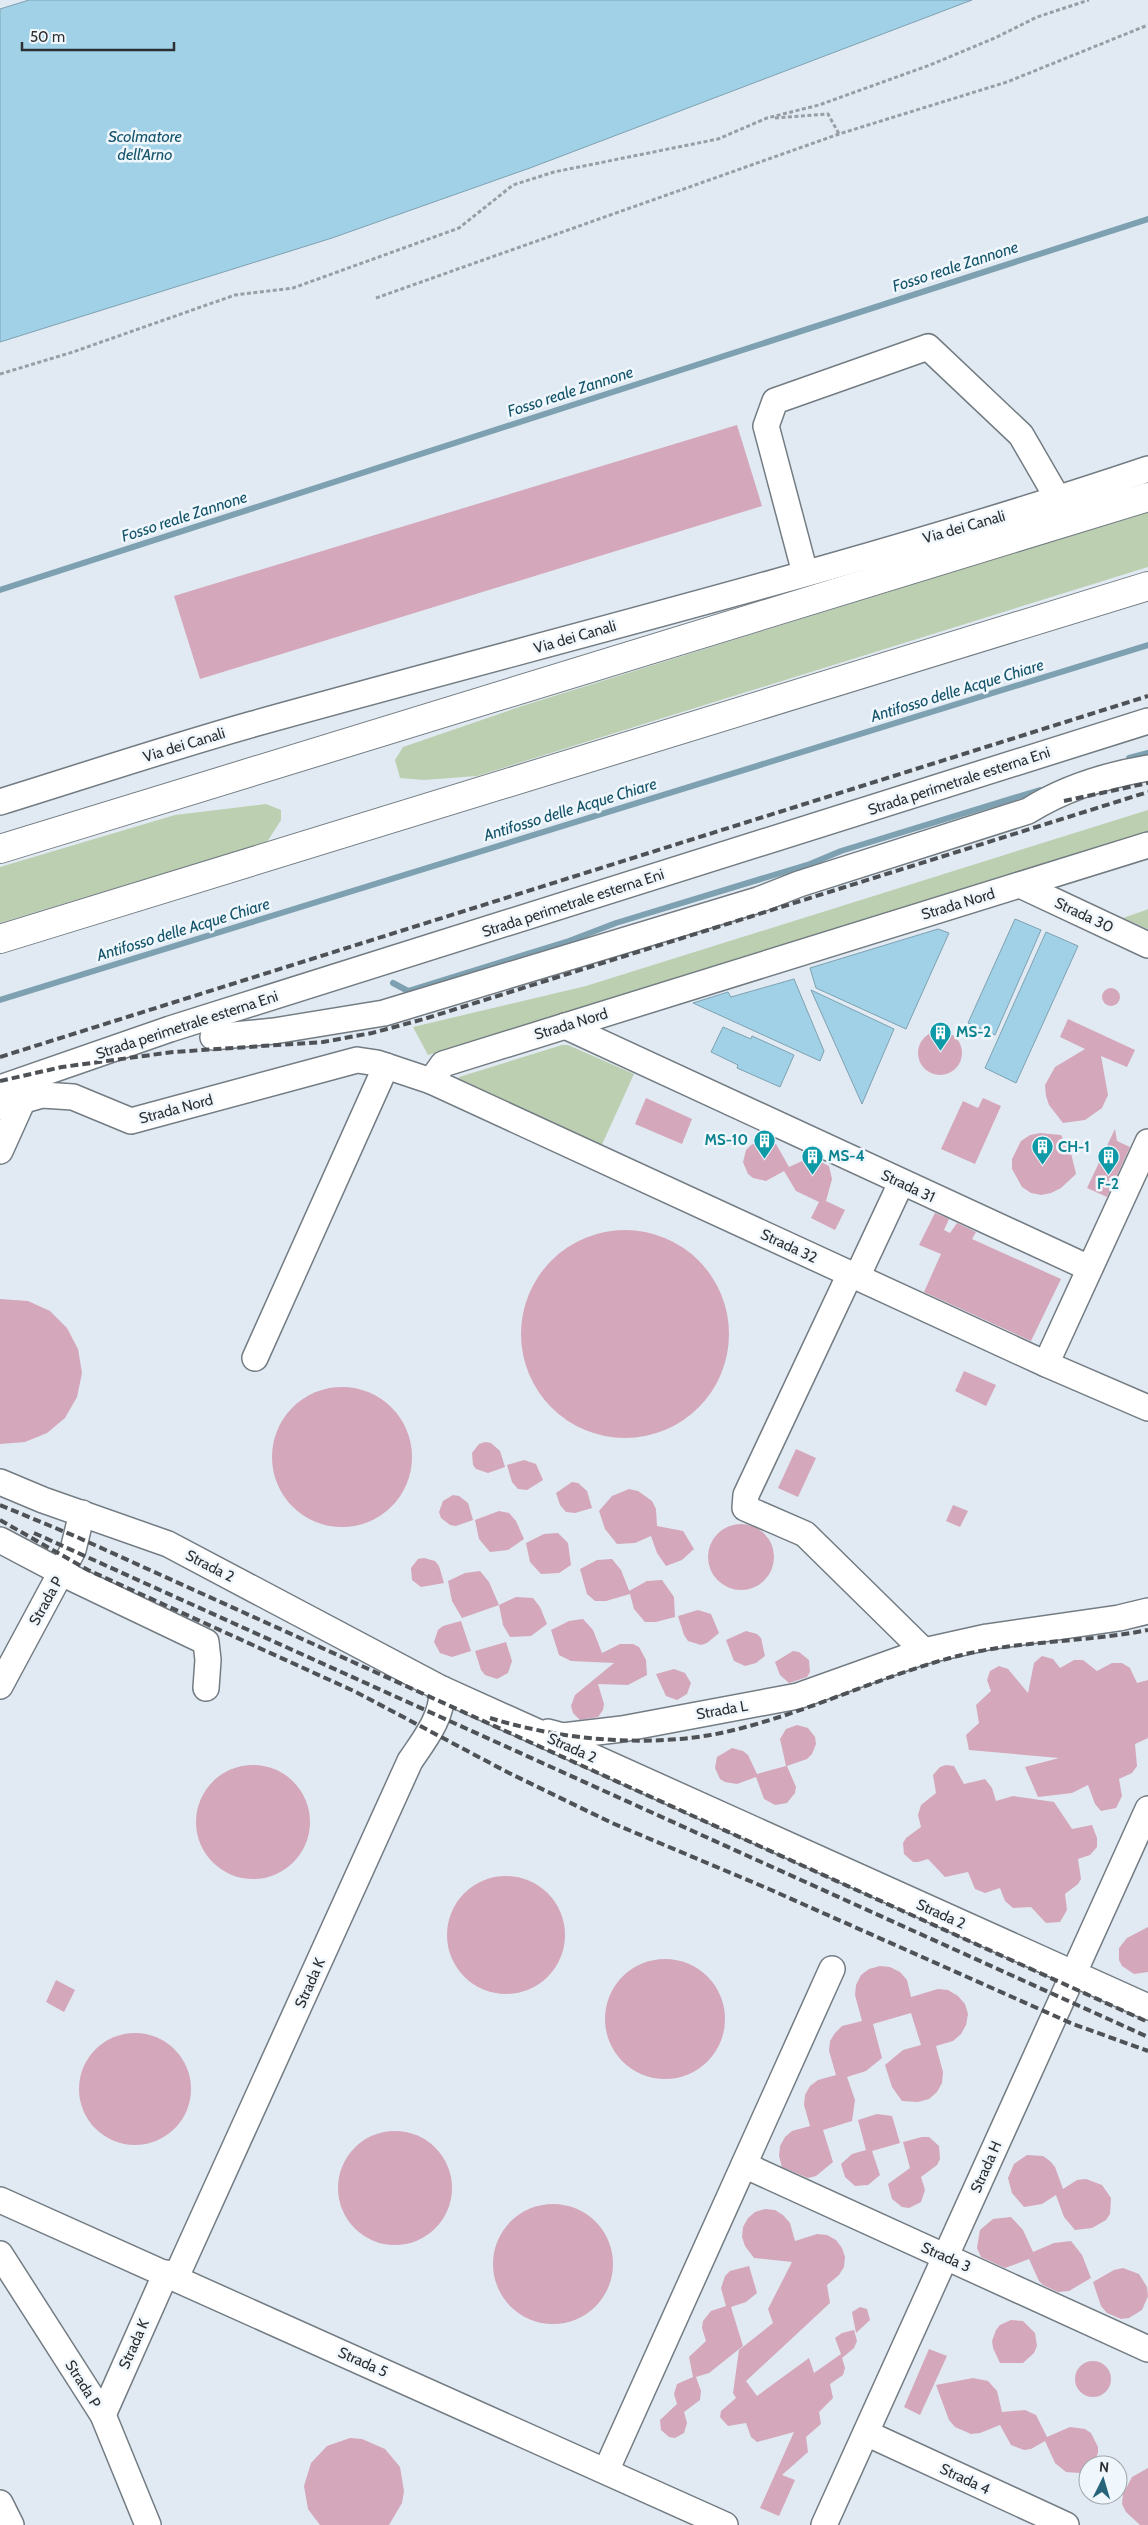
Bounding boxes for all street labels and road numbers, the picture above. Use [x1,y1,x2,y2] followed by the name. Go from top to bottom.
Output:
[921,507,1007,547] street label: Via dei Canali
[532,617,618,657] street label: Via dei Canali
[141,724,227,766] street label: Via dei Canali
[866,743,1052,819] street label: Strada perimetrale esterna Eni
[480,865,666,941] street label: Strada perimetrale esterna Eni
[919,884,997,924] street label: Strada Nord
[1052,894,1116,936] street label: Strada 30
[94,987,280,1063] street label: Strada perimetrale esterna Eni
[532,1004,610,1044] street label: Strada Nord
[137,1090,215,1128] street label: Strada Nord
[878,1166,938,1206] street label: Strada 31
[758,1225,820,1267] street label: Strada 32
[183,1546,237,1586] street label: Strada 2
[25,1573,67,1628] street label: Strada P
[695,1697,750,1723] street label: Strada L
[545,1729,600,1767] street label: Strada 2
[914,1895,969,1933] street label: Strada 2
[291,1955,329,2011] street label: Strada K
[967,2138,1005,2196] street label: Strada H
[918,2238,974,2276] street label: Strada 3
[115,2316,153,2372] street label: Strada K
[335,2343,391,2381] street label: Strada 5
[61,2357,105,2412] street label: Strada P
[937,2460,993,2498] street label: Strada 4

